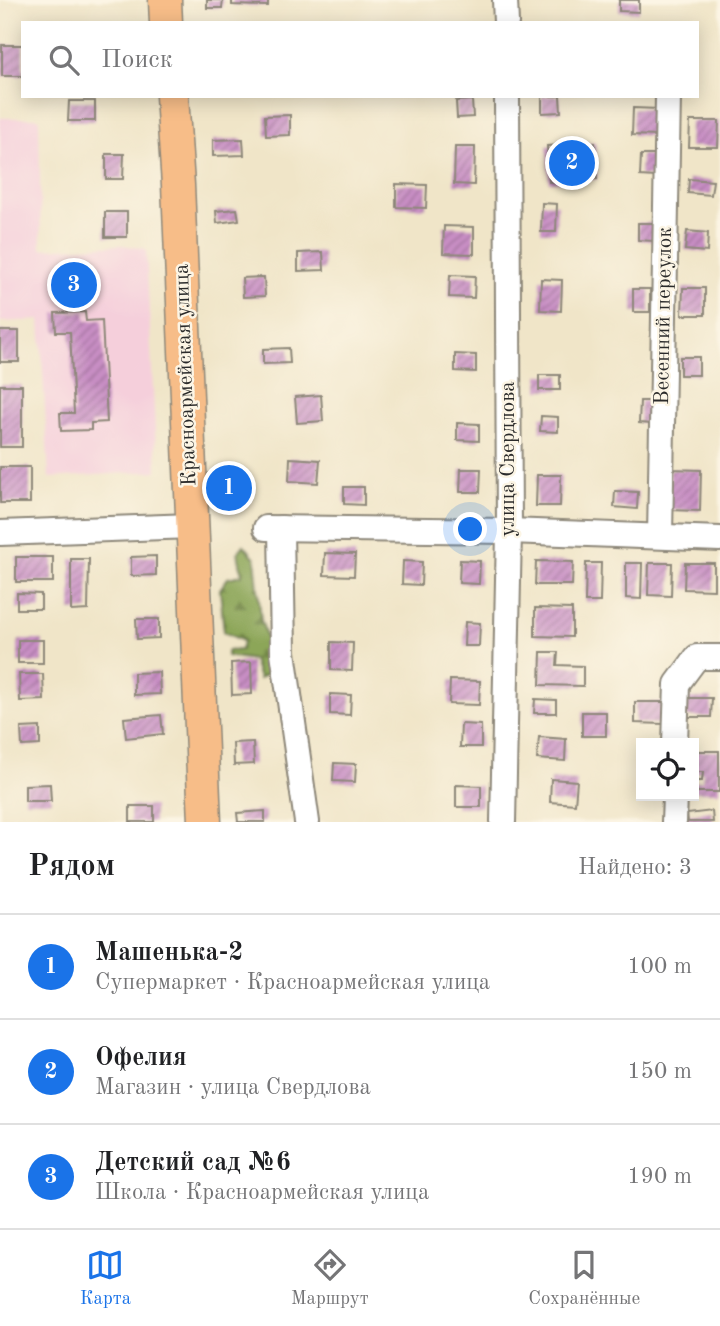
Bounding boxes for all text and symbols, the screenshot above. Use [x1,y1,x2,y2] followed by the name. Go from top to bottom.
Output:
[21,21,699,98] search box
[45,41,83,79] icon: search
[101,47,173,73] text: Поиск
[549,137,595,189] pin: 2
[652,227,676,405] street label: Весенний переулок
[51,259,97,311] pin: 3
[172,263,200,487] street label: Красноармейская улица
[498,381,519,537] street label: улица Свердлова
[206,462,252,514] pin: 1
[453,512,487,546] your location
[636,738,699,801] map controls
[636,738,699,801] button: locate
[28,852,115,882] text: Рядом
[578,856,692,879] text: Найдено: 3
[95,940,243,966] text: Машенька-2
[44,955,58,978] text: 1
[627,955,692,978] text: 100 m
[95,971,490,994] text: Супермаркет · Красноармейская улица
[95,1045,187,1071] text: Офелия
[44,1060,58,1083] text: 2
[627,1060,692,1083] text: 150 m
[95,1076,371,1099] text: Магазин · улица Свердлова
[95,1150,291,1176] text: Детский сад №6
[44,1165,58,1188] text: 3
[627,1165,692,1188] text: 190 m
[95,1181,429,1204] text: Школа · Красноармейская улица
[80,1246,131,1311] tab: Карта
[291,1246,369,1311] tab: Маршрут
[528,1246,640,1311] tab: Сохранённые

